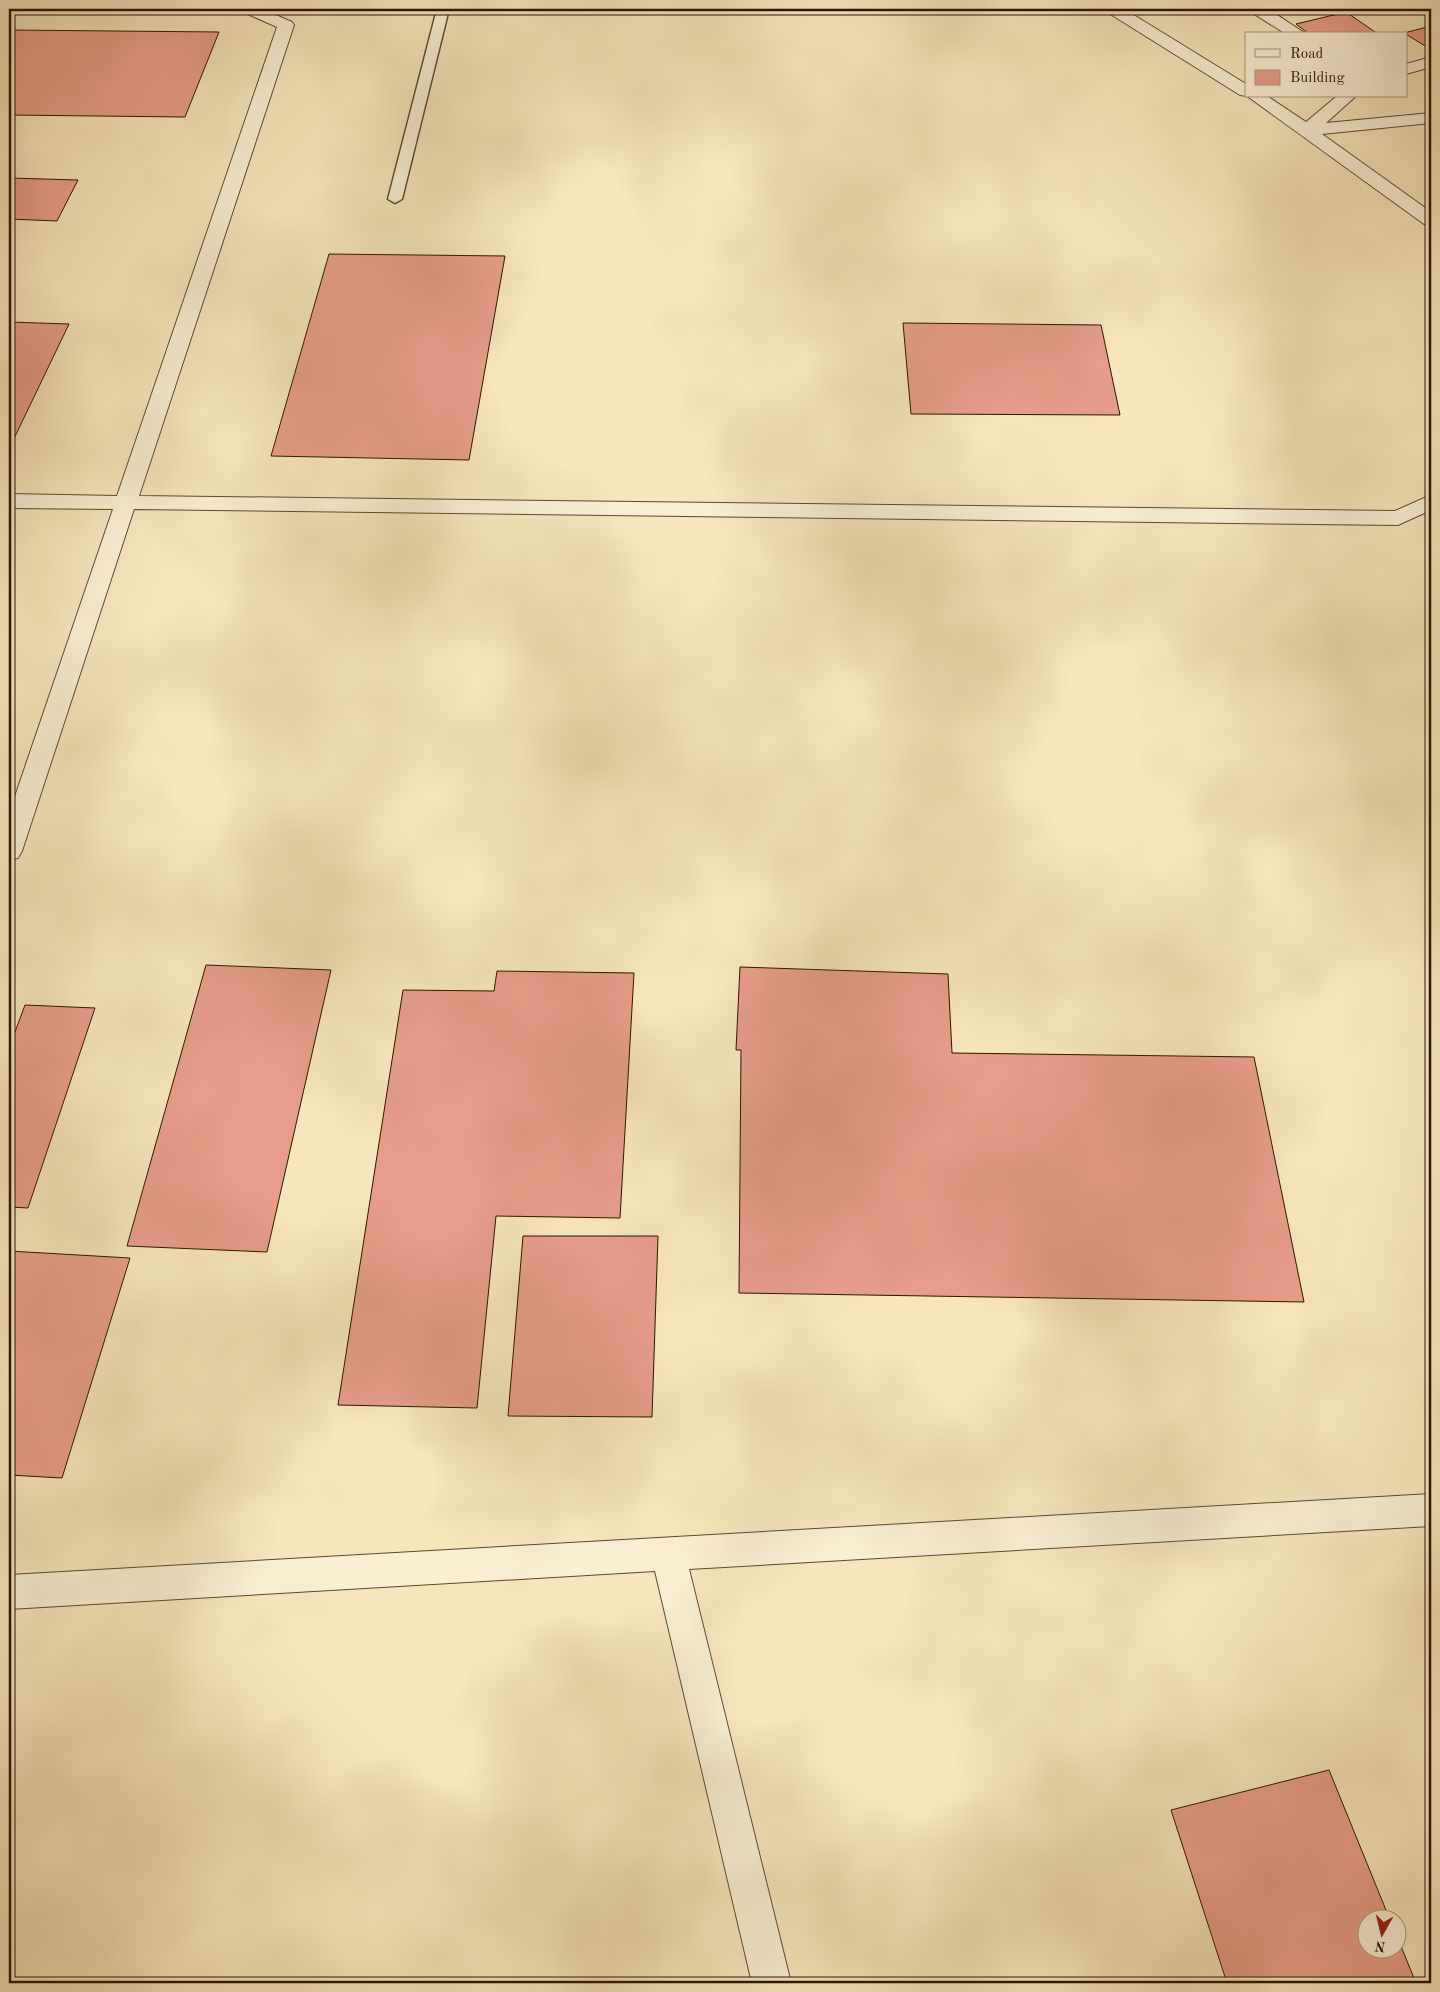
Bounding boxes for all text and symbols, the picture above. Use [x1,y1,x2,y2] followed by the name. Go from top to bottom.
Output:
[1245,32,1408,98] legend
[1290,47,1324,62] text: Road
[1290,71,1345,86] text: Building
[1358,1910,1408,1960] north arrow
[1374,1938,1387,1954] text: N

